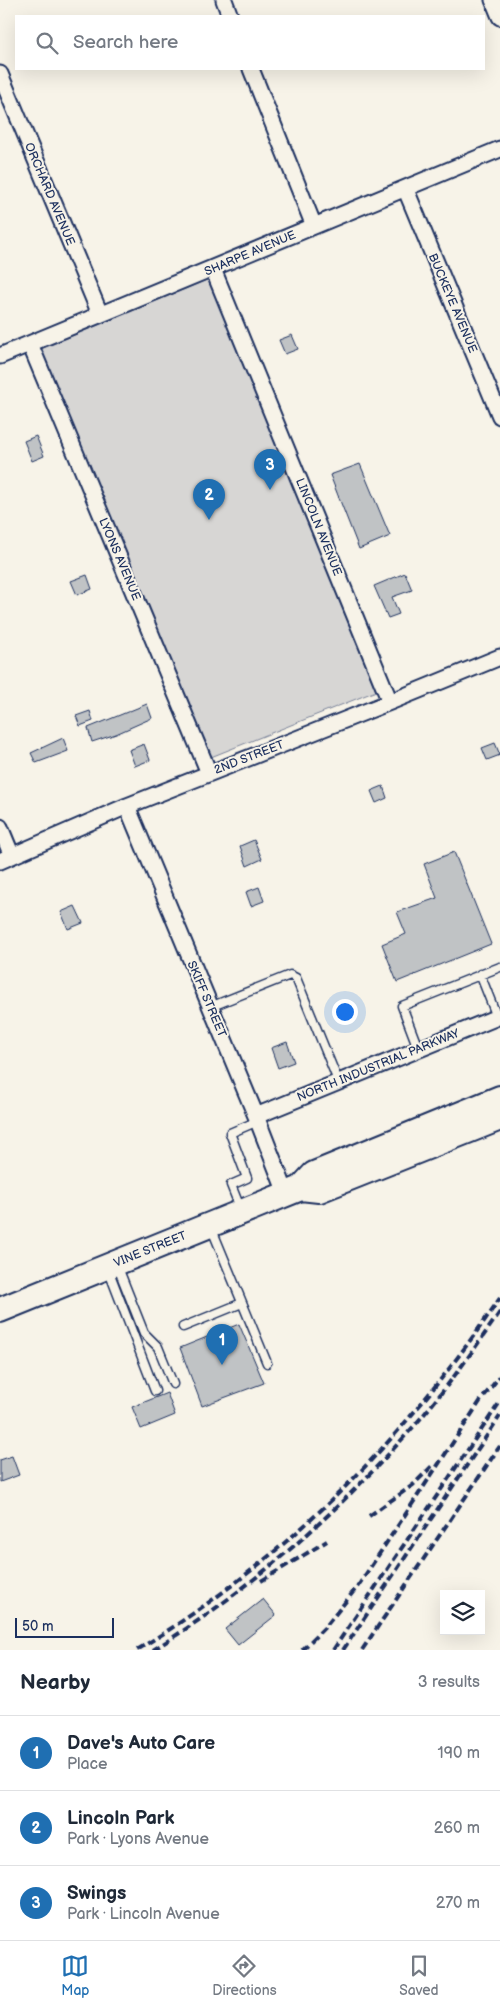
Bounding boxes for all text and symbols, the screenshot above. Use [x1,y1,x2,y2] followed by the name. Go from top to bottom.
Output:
[15,15,485,70] search box
[33,29,61,57] icon: search
[73,31,178,54] text: Search here
[21,141,78,248] street label: ORCHARD AVENUE
[202,227,298,280] street label: SHARPE AVENUE
[425,251,480,355] street label: BUCKEYE AVENUE
[254,449,286,490] pin: 3
[292,476,345,578] street label: LINCOLN AVENUE
[193,479,225,520] pin: 2
[95,516,144,603] street label: LYONS AVENUE
[212,737,287,778] street label: 2ND STREET
[184,959,230,1041] street label: SKIFF STREET
[332,999,358,1025] your location
[295,1026,462,1105] street label: NORTH INDUSTRIAL PARKWAY
[112,1228,189,1271] street label: VINE STREET
[206,1324,238,1365] pin: 1
[440,1590,485,1635] map controls
[440,1590,485,1635] button: layers
[15,1615,114,1638] scale bar
[22,1618,54,1635] text: 50 m
[20,1670,90,1695] text: Nearby
[418,1673,480,1692] text: 3 results
[67,1732,215,1755] text: Dave's Auto Care
[33,1744,39,1763] text: 1
[438,1744,480,1763] text: 190 m
[67,1755,108,1774] text: Place
[67,1807,174,1830] text: Lincoln Park
[31,1819,41,1838] text: 2
[434,1819,480,1838] text: 260 m
[67,1830,209,1849] text: Park · Lyons Avenue
[67,1882,126,1905] text: Swings
[31,1894,41,1913] text: 3
[436,1894,480,1913] text: 270 m
[67,1905,220,1924] text: Park · Lincoln Avenue
[61,1952,90,1999] tab: Map
[212,1952,277,1999] tab: Directions
[399,1952,439,1999] tab: Saved

